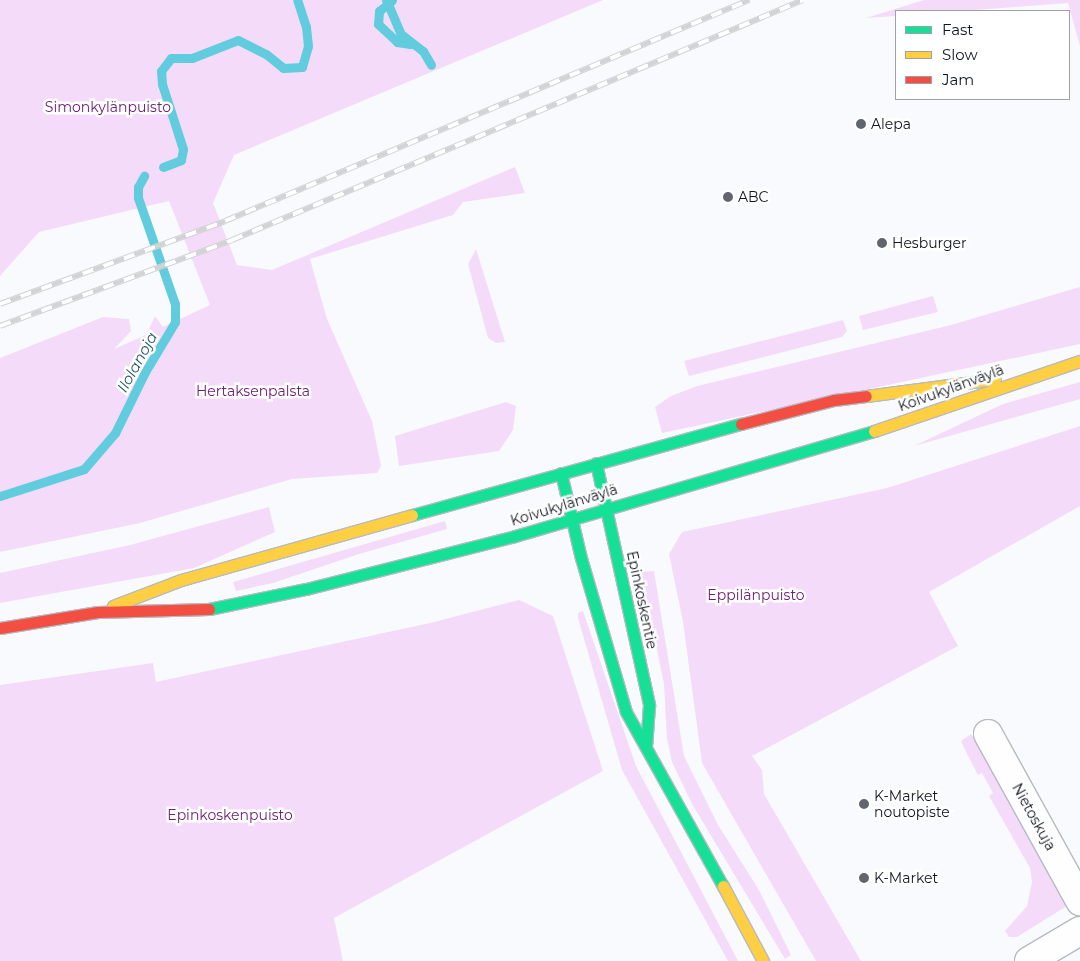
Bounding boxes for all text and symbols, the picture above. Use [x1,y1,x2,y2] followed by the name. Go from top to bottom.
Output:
[895,10,1070,100] legend
[942,20,973,39] text: Fast
[942,45,978,64] text: Slow
[942,70,974,89] text: Jam
[45,99,171,115] park label: Simonkylänpuisto
[871,116,911,132] place label: Alepa
[855,118,867,130] marker: Alepa
[738,189,769,205] place label: ABC
[722,191,734,203] marker: ABC
[892,235,967,251] place label: Hesburger
[876,237,888,249] marker: Hesburger
[113,329,161,395] water label: Ilolanoja
[896,361,1006,415] street label: Koivukylänväylä
[196,383,310,399] park label: Hertaksenpalsta
[508,481,620,529] street label: Koivukylänväylä
[623,550,661,650] street label: Epinkoskentie
[707,587,805,603] park label: Eppilänpuisto
[1009,780,1059,854] street label: Nietoskuja
[874,788,950,820] place label: K-Market noutopiste
[858,798,870,810] marker: K-Market noutopiste
[167,807,293,823] park label: Epinkoskenpuisto
[874,870,938,886] place label: K-Market
[858,872,870,884] marker: K-Market

